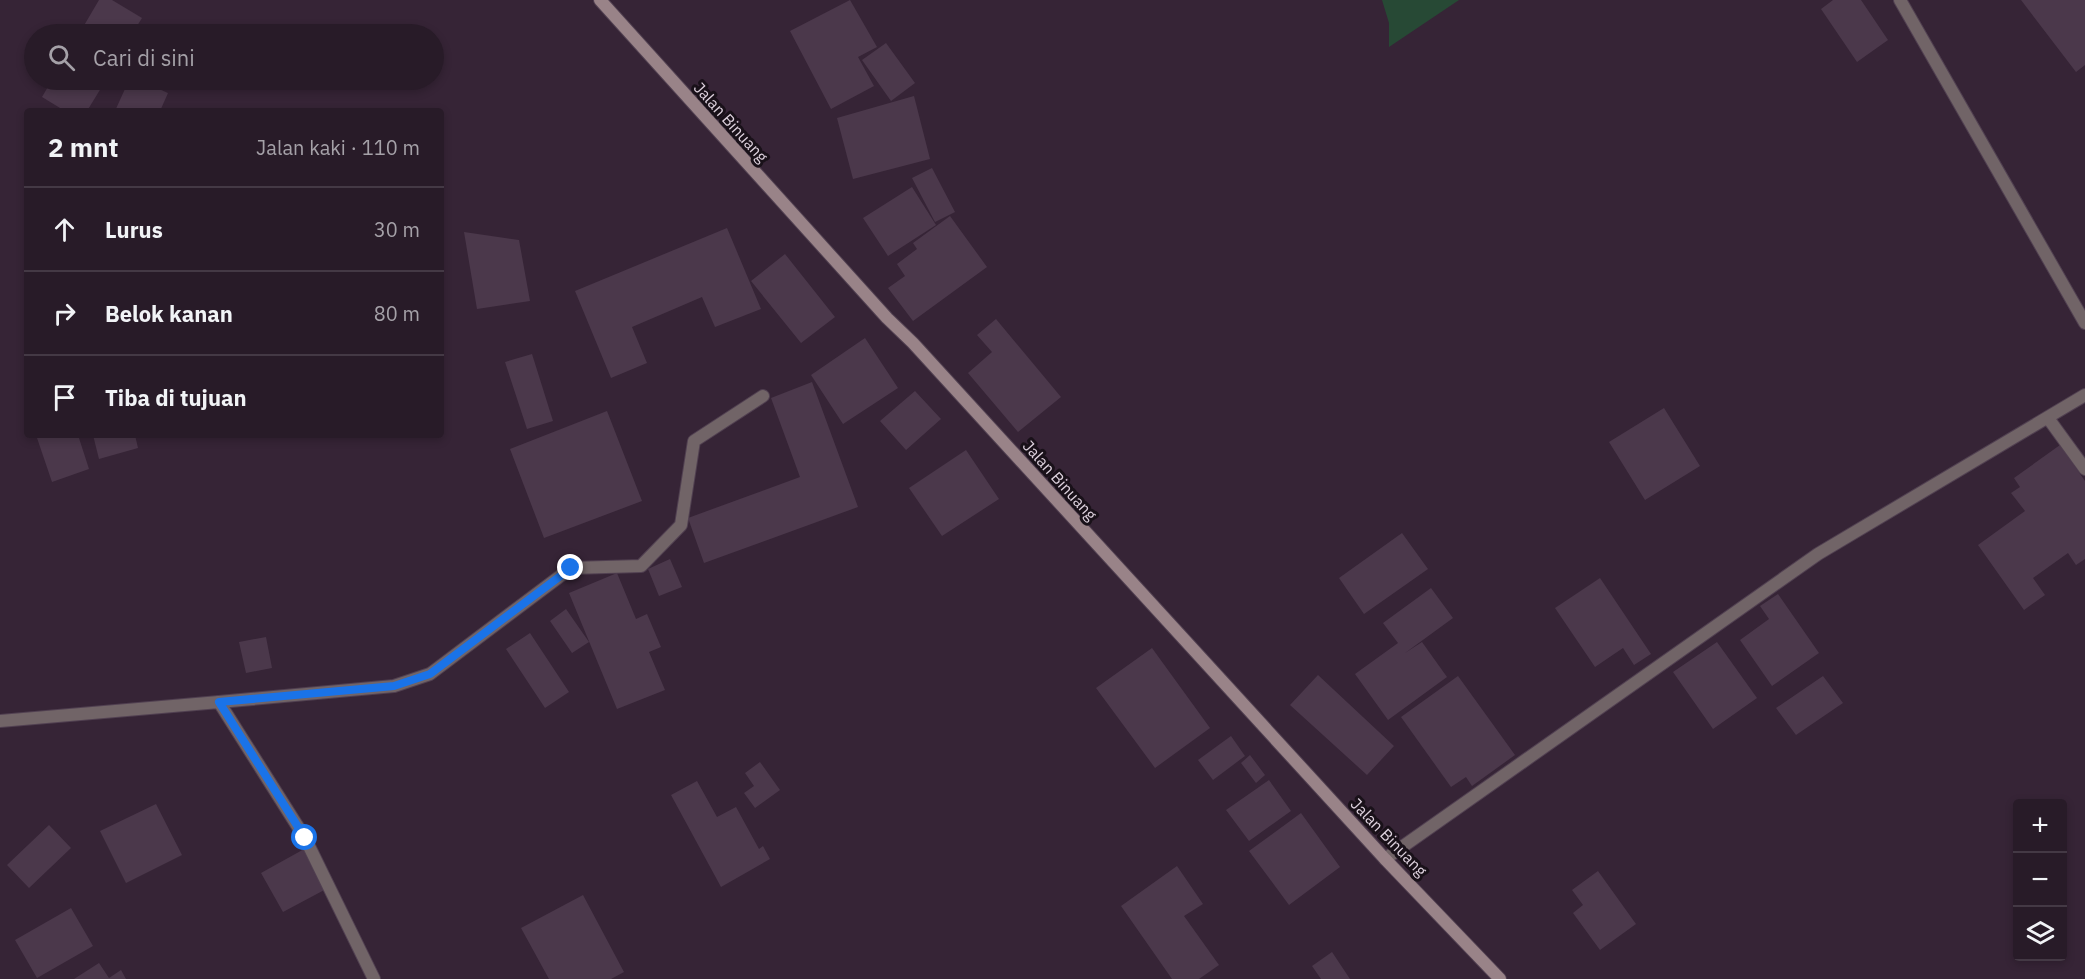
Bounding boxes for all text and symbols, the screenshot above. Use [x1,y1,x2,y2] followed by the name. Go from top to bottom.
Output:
[24,24,444,90] search box
[45,41,78,74] icon: search
[93,43,195,72] text: Cari di sini
[690,78,773,167] street label: Jalan Binuang
[48,130,118,164] text: 2 mnt
[256,134,420,161] text: Jalan kaki · 110 m
[48,213,81,246] icon: ahead
[105,215,163,244] text: Lurus
[374,216,420,243] text: 30 m
[48,297,81,330] icon: right
[105,299,233,328] text: Belok kanan
[374,300,420,327] text: 80 m
[48,381,81,414] icon: arrive
[105,383,247,412] text: Tiba di tujuan
[1019,436,1102,525] street label: Jalan Binuang
[557,554,583,580] route end
[1347,794,1432,881] street label: Jalan Binuang
[2013,799,2067,961] map controls
[2013,799,2067,853] button: +
[291,824,317,850] route start
[2013,853,2067,907] button: −
[2013,907,2067,961] button: layers

